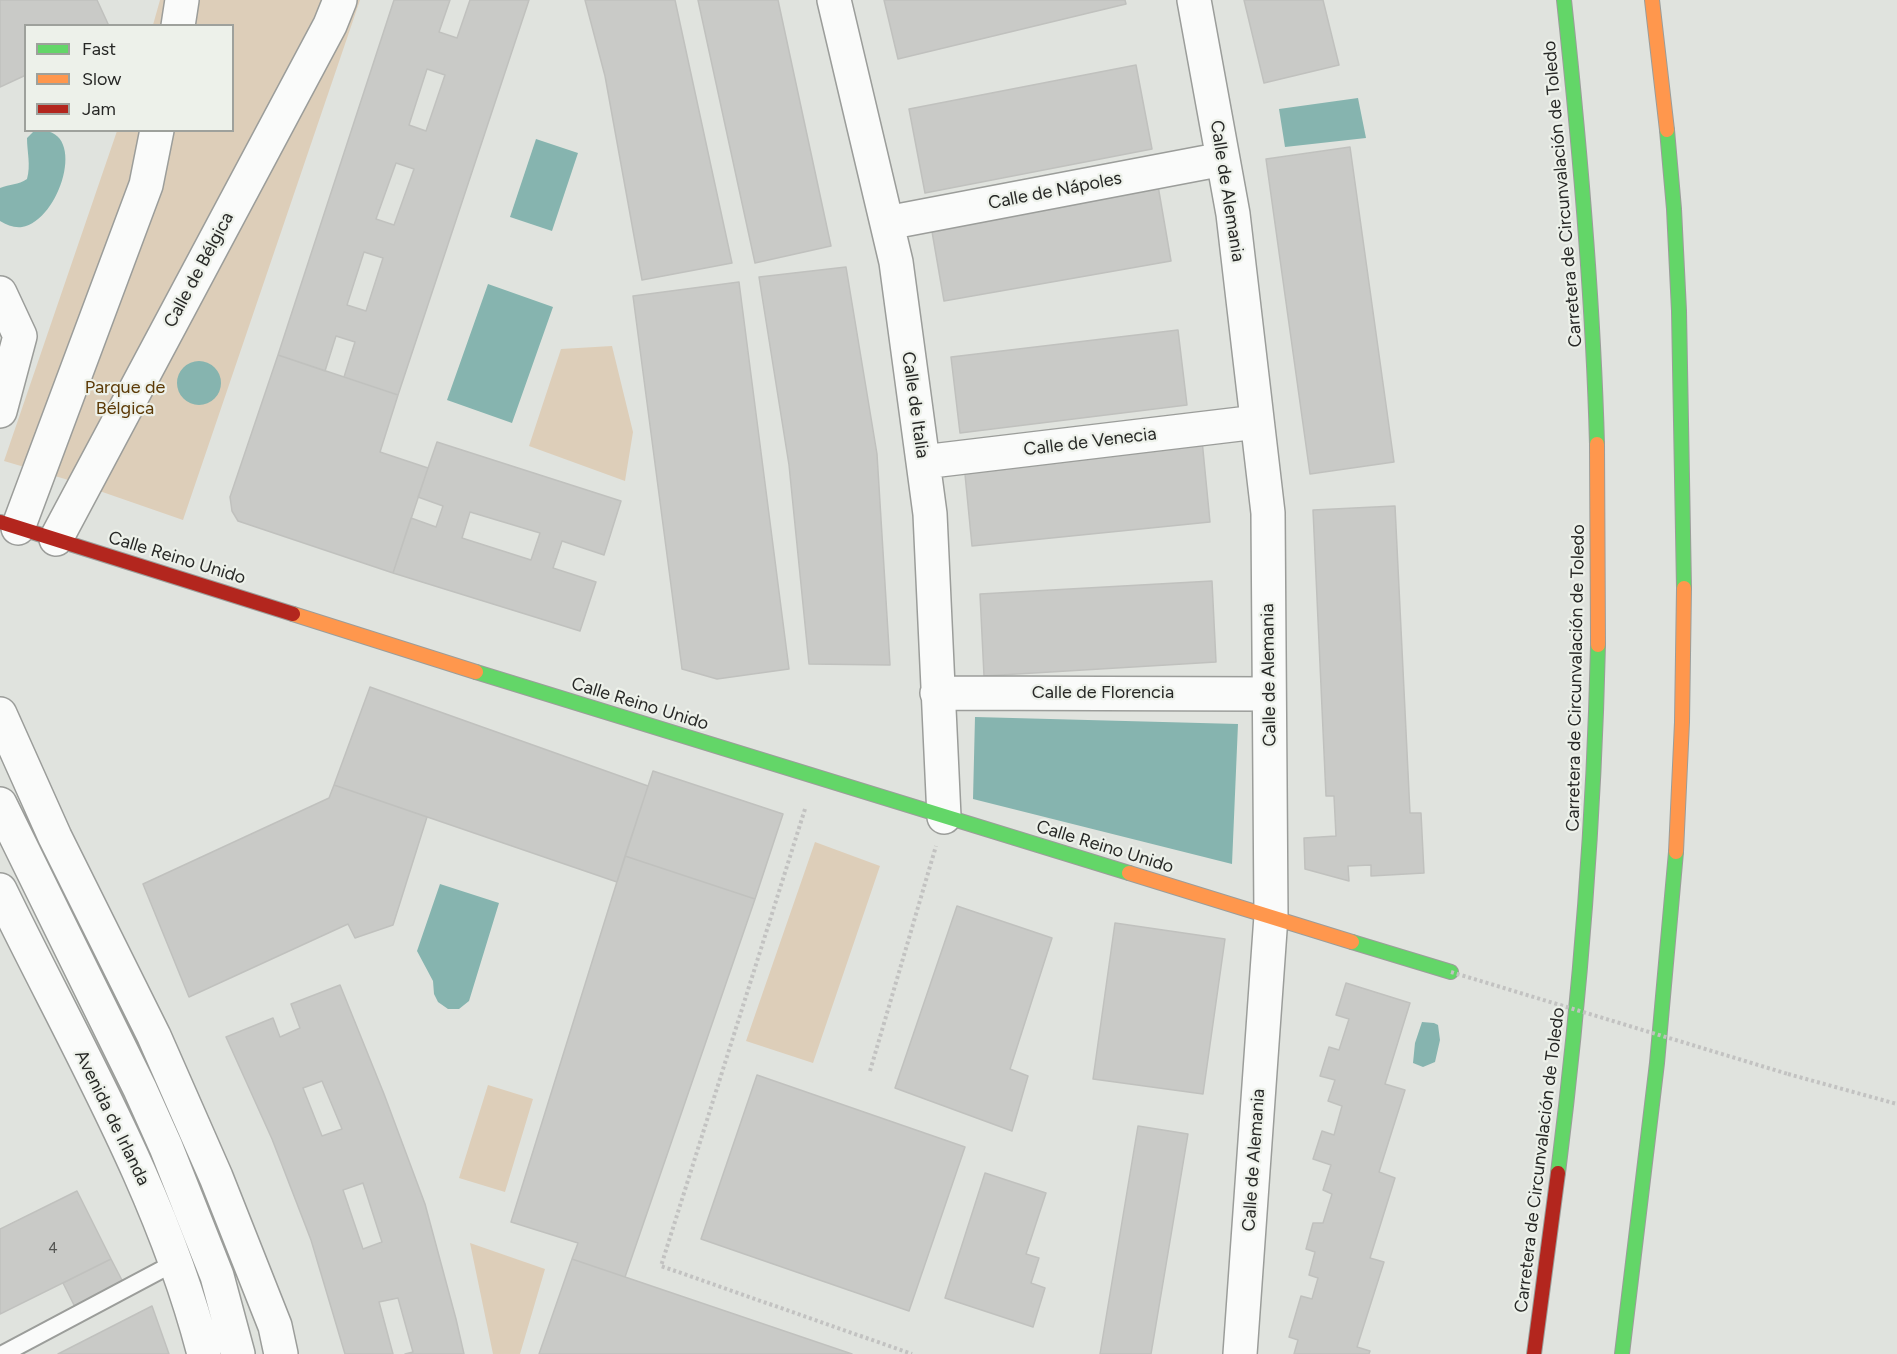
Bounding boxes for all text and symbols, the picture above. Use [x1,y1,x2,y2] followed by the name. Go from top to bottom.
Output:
[24,24,234,132] legend
[82,38,116,60] text: Fast
[1539,40,1587,348] street label: Carretera de Circunvalación de Toledo
[82,68,121,90] text: Slow
[82,98,116,120] text: Jam
[1205,119,1249,263] street label: Calle de Alemania
[986,167,1124,215] street label: Calle de Nápoles
[160,209,238,331] street label: Calle de Bélgica
[897,350,933,460] street label: Calle de Italia
[85,377,165,420] park label: Parque de Bélgica
[1022,423,1158,461] street label: Calle de Venecia
[1563,524,1589,832] street label: Carretera de Circunvalación de Toledo
[106,527,248,589] street label: Calle Reino Unido
[1257,603,1281,747] street label: Calle de Alemania
[569,673,711,735] street label: Calle Reino Unido
[1032,682,1174,704] street label: Calle de Florencia
[1034,816,1176,878] street label: Calle Reino Unido
[1511,1006,1569,1314] street label: Carretera de Circunvalación de Toledo
[70,1047,154,1189] street label: Avenida de Irlanda
[1238,1088,1270,1232] street label: Calle de Alemania
[48,1240,58,1258] house number: 4

